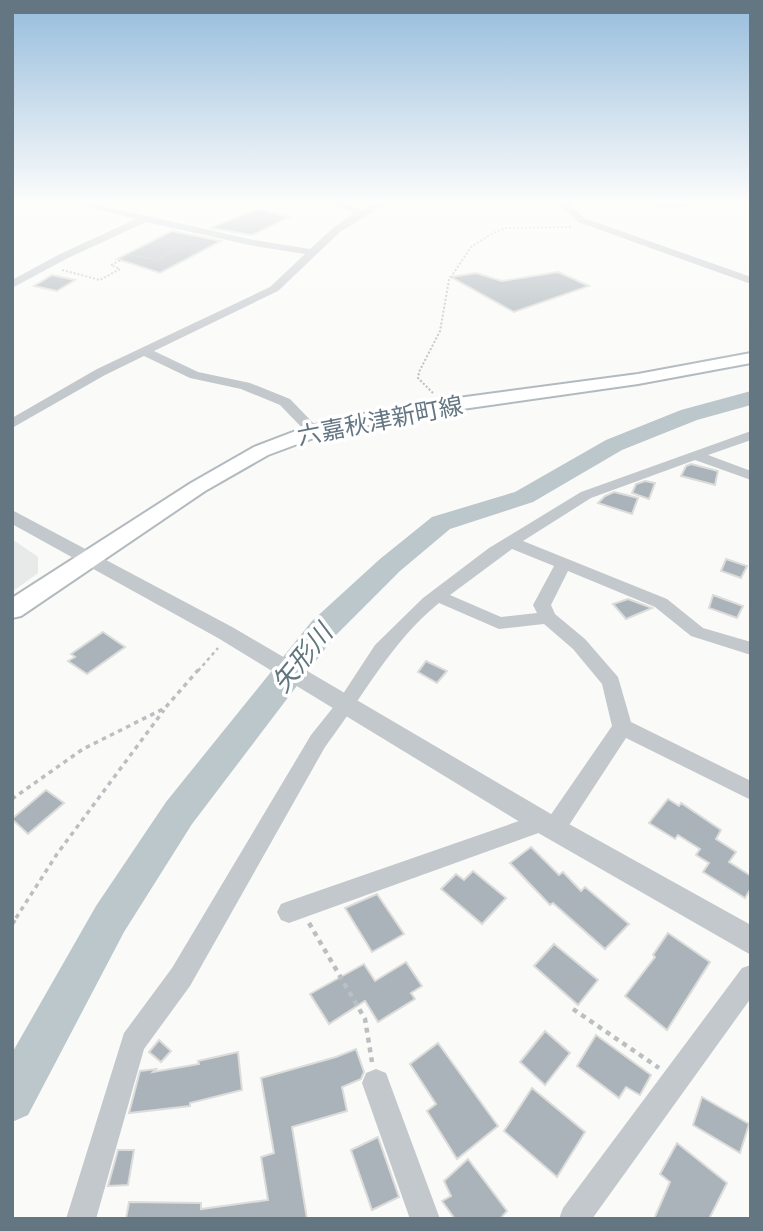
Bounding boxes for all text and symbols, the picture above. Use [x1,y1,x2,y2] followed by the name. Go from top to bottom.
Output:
[294,389,465,450] street label: 六嘉秋津新町線
[265,615,340,698] water label: 矢形川

